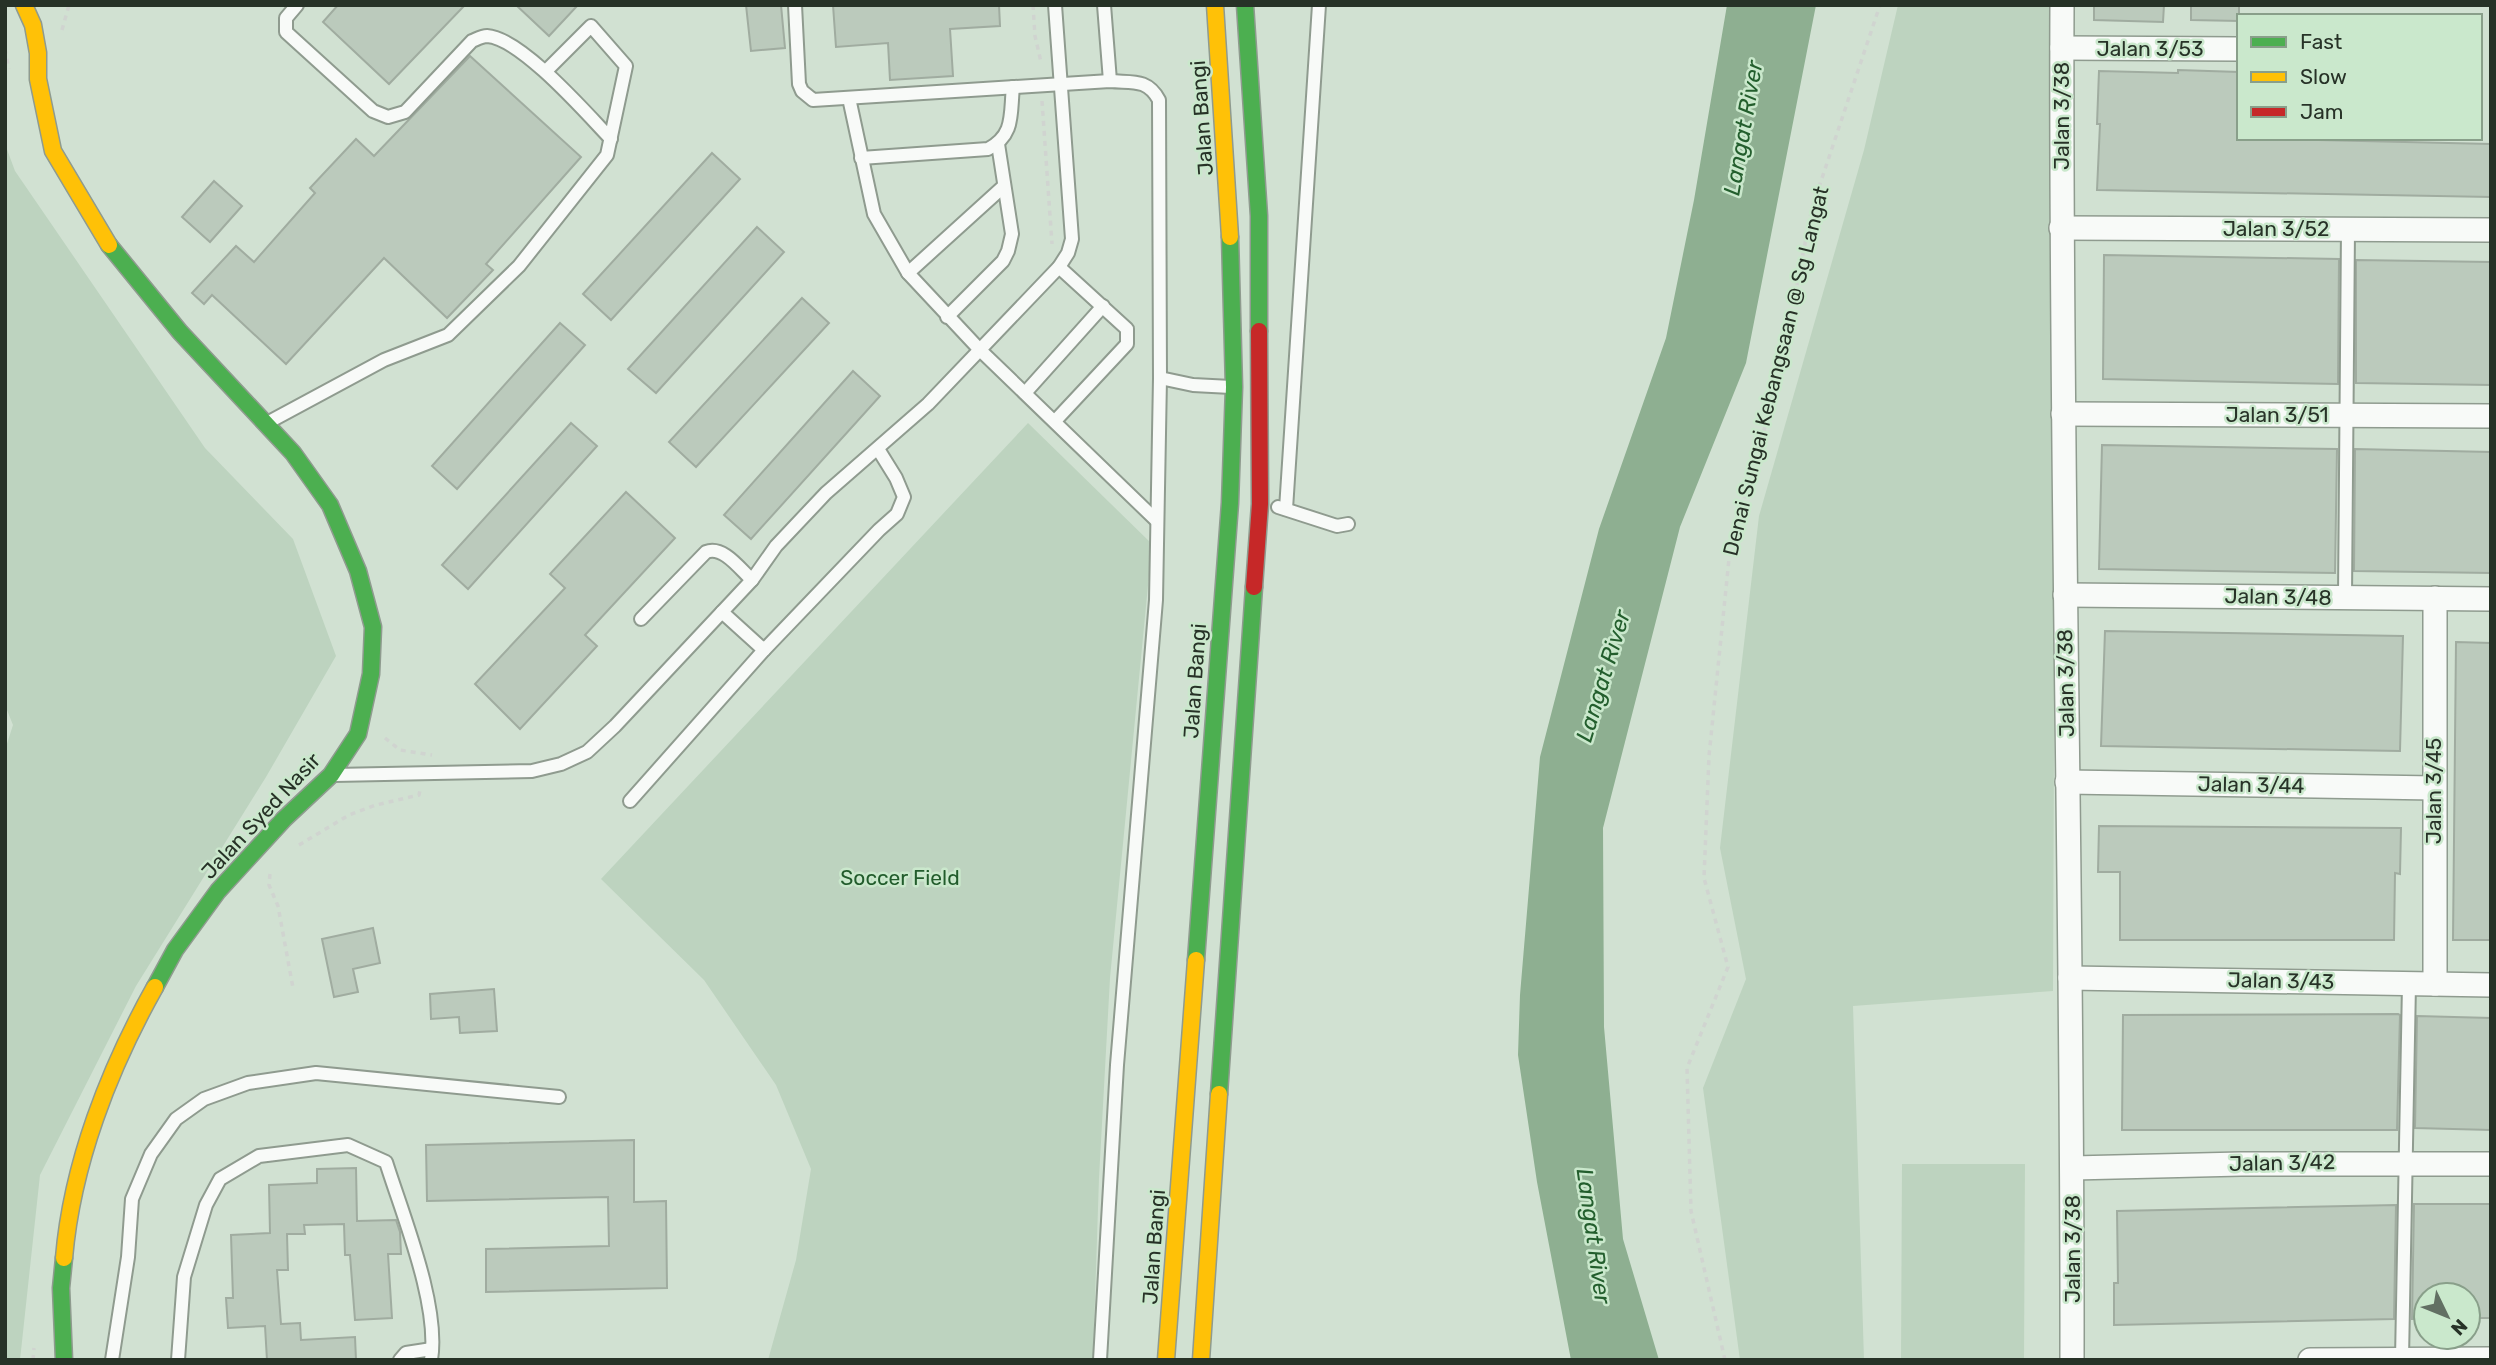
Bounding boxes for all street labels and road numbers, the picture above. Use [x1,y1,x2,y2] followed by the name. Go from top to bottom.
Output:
[2096,36,2204,61] street label: Jalan 3/53
[1185,60,1218,176] street label: Jalan Bangi
[2049,62,2074,170] street label: Jalan 3/38
[1717,183,1834,558] street label: Denai Sungai Kebangsaan @ Sg Langat
[2223,216,2329,241] street label: Jalan 3/52
[2225,402,2329,427] street label: Jalan 3/51
[2224,583,2332,610] street label: Jalan 3/48
[1178,623,1211,739] street label: Jalan Bangi
[2052,629,2079,737] street label: Jalan 3/38
[2421,738,2446,844] street label: Jalan 3/45
[196,748,325,884] street label: Jalan Syed Nasir
[2197,771,2305,798] street label: Jalan 3/44
[2228,967,2334,994] street label: Jalan 3/43
[2229,1149,2335,1176] street label: Jalan 3/42
[1137,1189,1170,1305] street label: Jalan Bangi
[2060,1195,2085,1303] street label: Jalan 3/38

